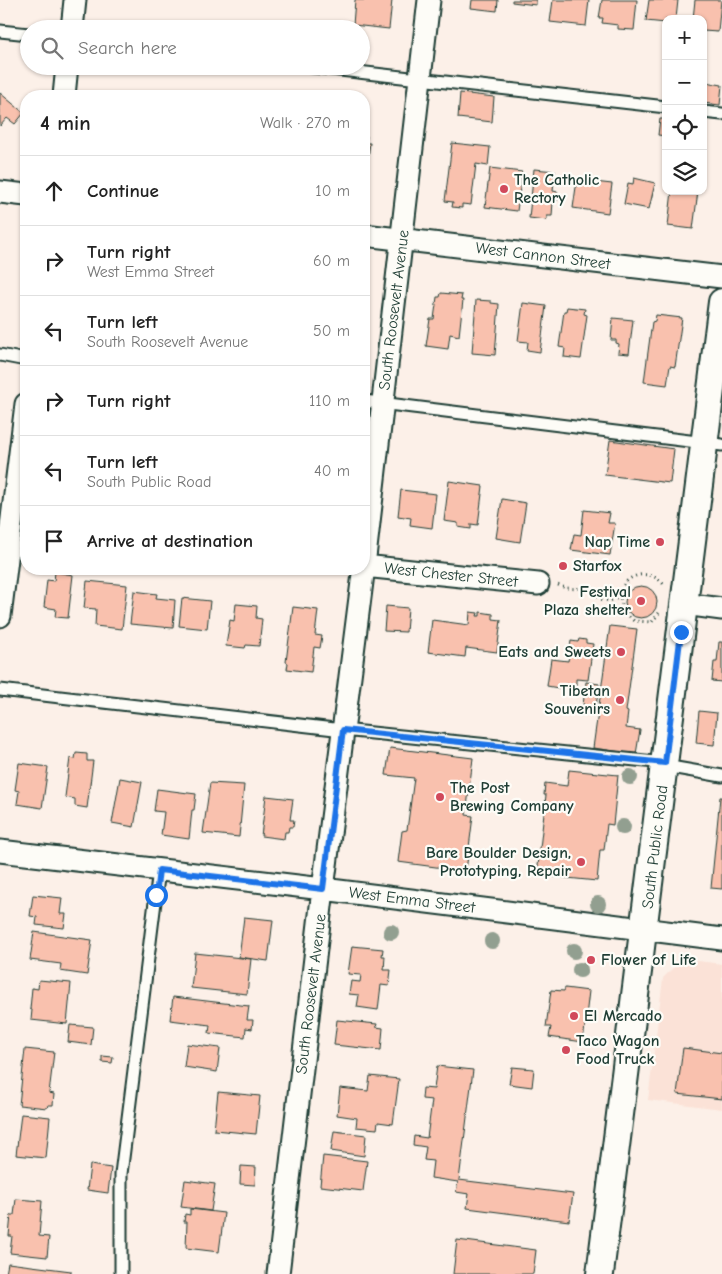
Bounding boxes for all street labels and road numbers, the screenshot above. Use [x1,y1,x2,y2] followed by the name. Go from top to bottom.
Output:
[375,229,413,391] street label: South Roosevelt Avenue
[474,239,612,273] street label: West Cannon Street
[383,559,519,591] street label: West Chester Street
[638,784,672,910] street label: South Public Road
[348,883,477,917] street label: West Emma Street
[292,913,330,1075] street label: South Roosevelt Avenue

